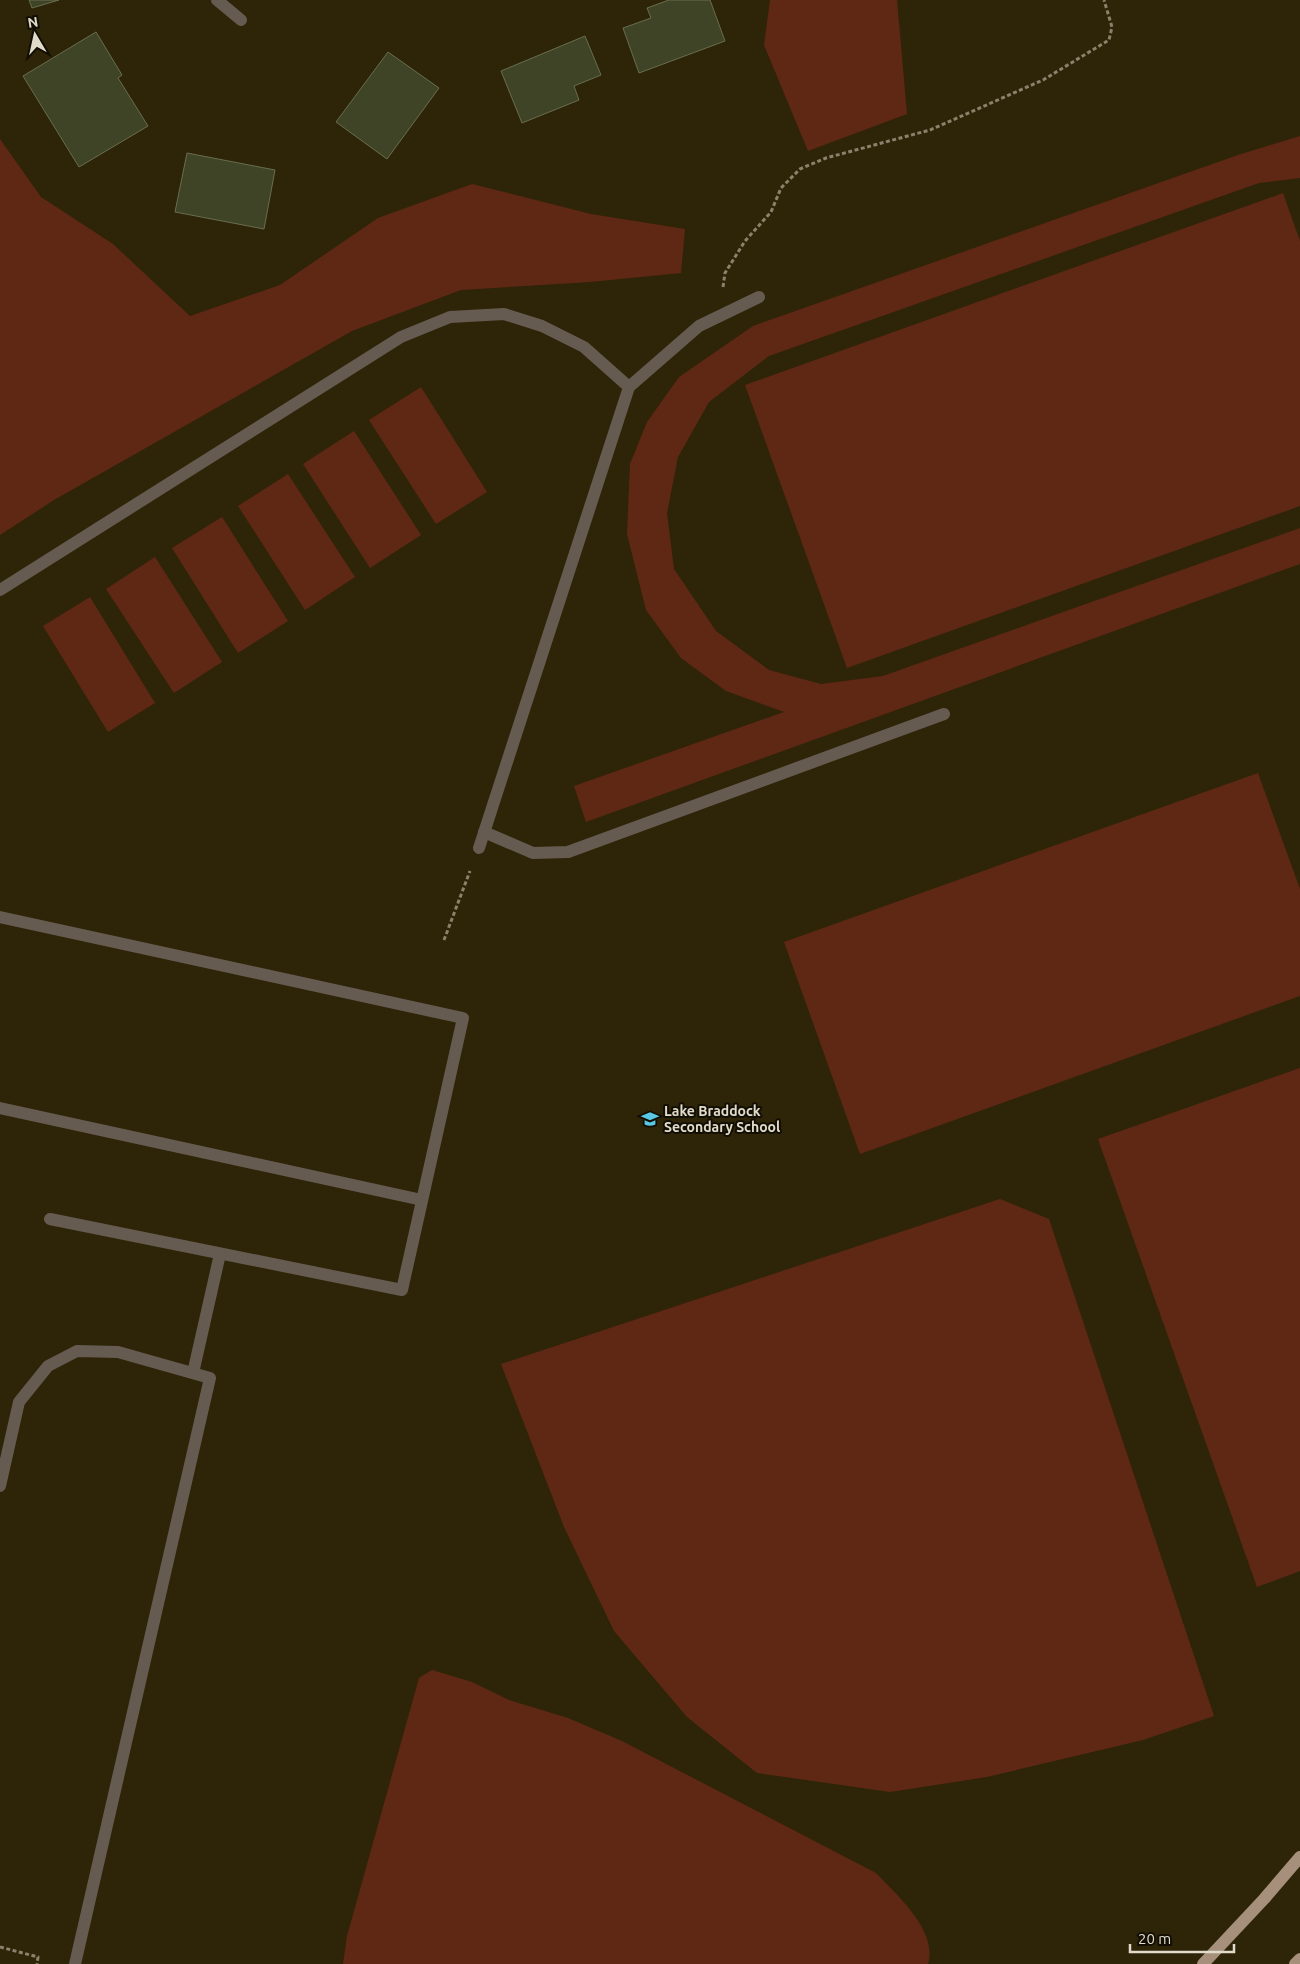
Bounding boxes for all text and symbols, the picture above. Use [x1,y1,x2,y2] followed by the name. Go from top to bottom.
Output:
[10,10,60,60] north arrow
[27,13,39,31] text: N
[664,1103,780,1135] place label: Lake Braddock Secondary School
[640,1109,660,1129] school or university icon: Lake Braddock Secondary School
[1130,1922,1234,1954] scale bar
[1138,1930,1171,1947] text: 20 m

